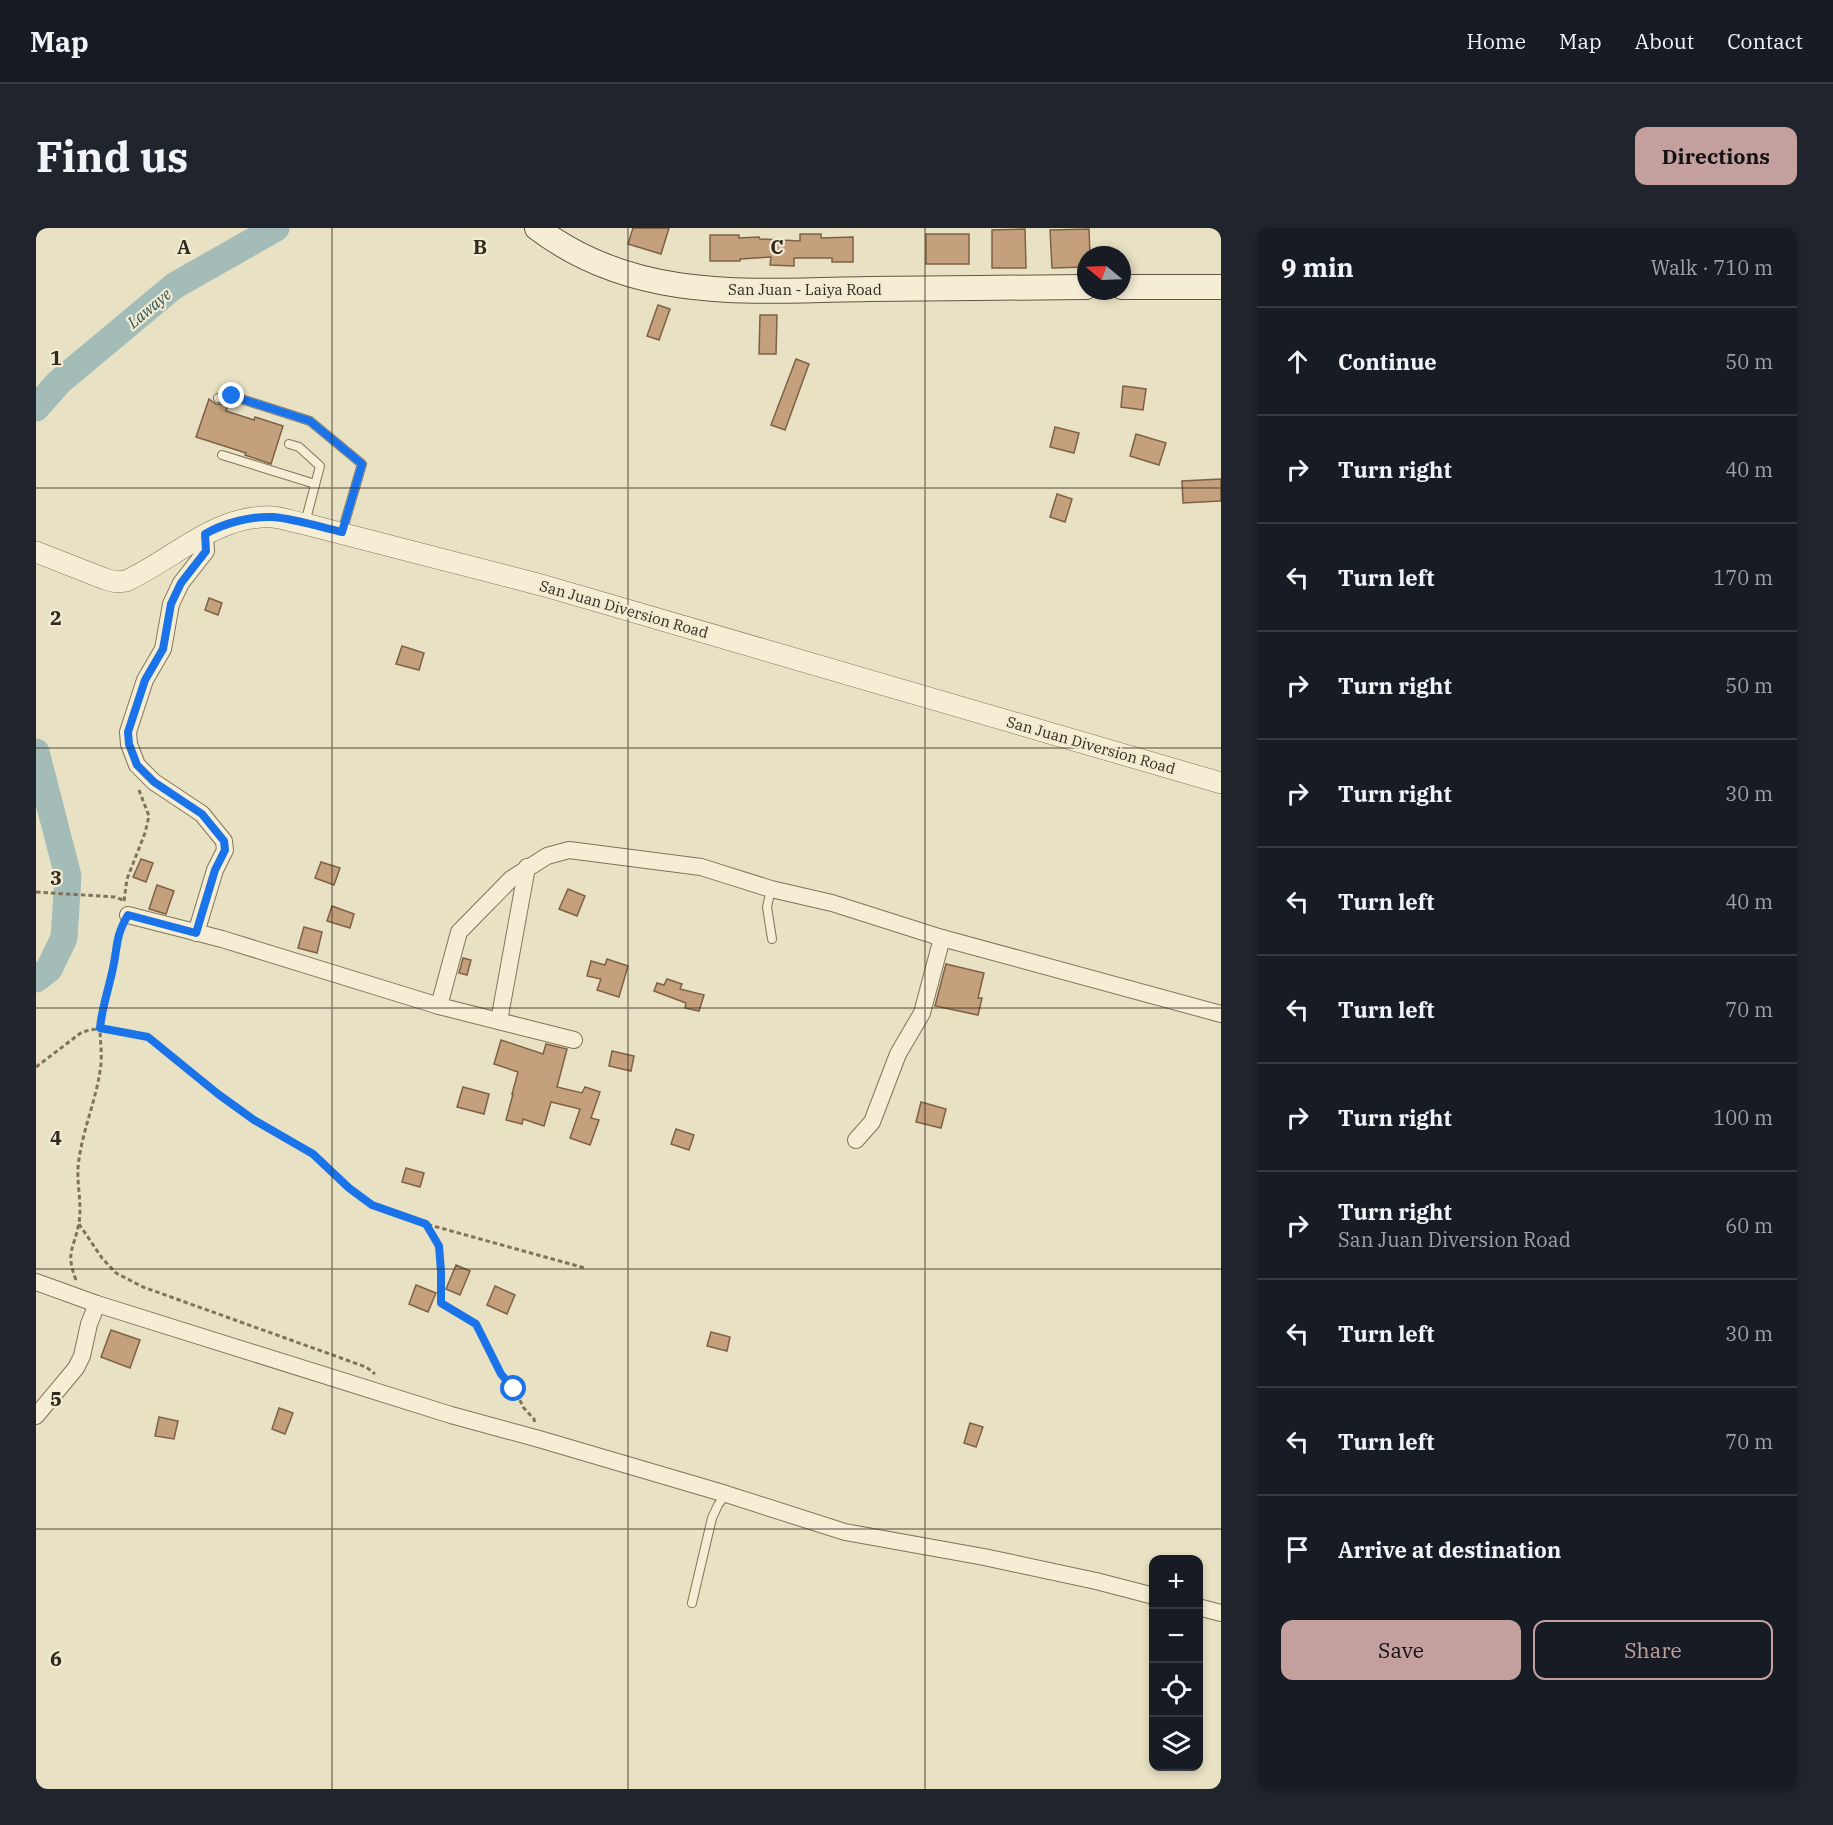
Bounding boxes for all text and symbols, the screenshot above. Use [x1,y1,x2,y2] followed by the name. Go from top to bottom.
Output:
[30,23,89,60] text: Map
[1466,27,1526,55] text: Home
[1559,27,1602,55] text: Map
[1635,27,1694,55] text: About
[1727,27,1803,55] text: Contact
[1635,127,1797,185] button: Directions
[36,129,188,184] text: Find us
[177,233,191,260] text: A
[473,233,487,260] text: B
[770,233,784,260] text: C
[1077,246,1131,300] north arrow
[1281,250,1354,284] text: 9 min
[1651,254,1773,281] text: Walk · 710 m
[728,280,882,299] street label: San Juan - Laiya Road
[122,284,175,333] water label: Lawaye
[50,344,62,371] text: 1
[1281,345,1314,378] icon: ahead
[1338,347,1437,376] text: Continue
[1725,348,1773,375] text: 50 m
[218,382,244,408] route end
[1281,453,1314,486] icon: right
[1338,455,1452,484] text: Turn right
[1725,456,1773,483] text: 40 m
[1281,561,1314,594] icon: left
[1338,563,1434,592] text: Turn left
[1713,564,1773,591] text: 170 m
[537,576,711,642] street label: San Juan Diversion Road
[50,604,62,631] text: 2
[1281,669,1314,702] icon: right
[1338,671,1452,700] text: Turn right
[1725,672,1773,699] text: 50 m
[1004,712,1178,778] street label: San Juan Diversion Road
[1281,777,1314,810] icon: right
[1338,779,1452,808] text: Turn right
[1725,780,1773,807] text: 30 m
[50,864,62,891] text: 3
[1281,885,1314,918] icon: left
[1338,887,1434,916] text: Turn left
[1725,888,1773,915] text: 40 m
[1281,993,1314,1026] icon: left
[1338,995,1434,1024] text: Turn left
[1725,996,1773,1023] text: 70 m
[1281,1101,1314,1134] icon: right
[1338,1103,1452,1132] text: Turn right
[1713,1104,1773,1131] text: 100 m
[50,1124,62,1151] text: 4
[1338,1197,1452,1226] text: Turn right
[1281,1209,1314,1242] icon: right
[1725,1212,1773,1239] text: 60 m
[1338,1226,1571,1253] text: San Juan Diversion Road
[1281,1317,1314,1350] icon: left
[1338,1319,1434,1348] text: Turn left
[1725,1320,1773,1347] text: 30 m
[500,1375,526,1401] route start
[50,1385,62,1412] text: 5
[1281,1425,1314,1458] icon: left
[1338,1427,1434,1456] text: Turn left
[1725,1428,1773,1455] text: 70 m
[1281,1533,1314,1566] icon: arrive
[1338,1535,1561,1564] text: Arrive at destination
[1149,1555,1203,1771] map controls
[1149,1555,1203,1609] button: +
[1149,1609,1203,1663] button: −
[1281,1620,1521,1680] button: Save
[1533,1620,1773,1680] button: Share
[50,1645,62,1672] text: 6
[1149,1663,1203,1717] button: locate
[1149,1717,1203,1771] button: layers

